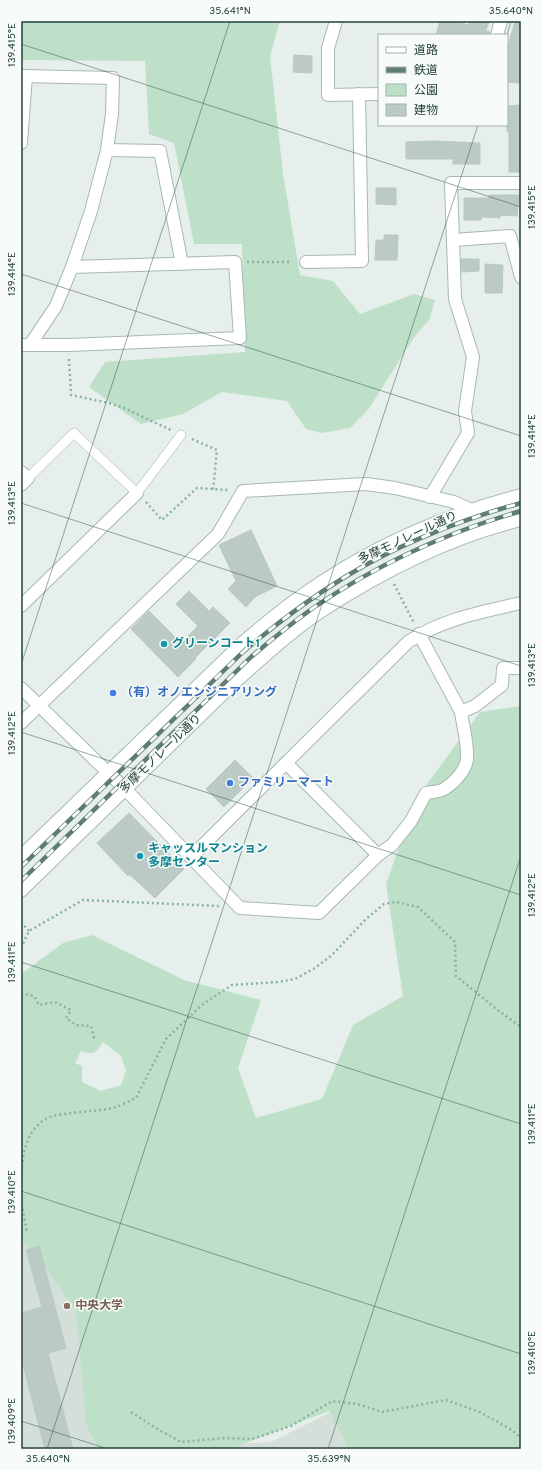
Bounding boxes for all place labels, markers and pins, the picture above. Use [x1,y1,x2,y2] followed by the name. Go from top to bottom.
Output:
[172,636,260,652] place label: グリーンコート1
[159,639,169,649] marker: グリーンコート1
[121,685,277,701] place label: （有）オノエンジニアリング
[108,688,118,698] marker: （有）オノエンジニアリング
[238,775,334,791] place label: ファミリーマート
[225,778,235,788] marker: ファミリーマート
[148,841,268,871] place label: キャッスルマンション 多摩センター
[135,851,145,861] marker: キャッスルマンション 多摩センター
[75,1298,123,1314] place label: 中央大学
[62,1301,72,1311] marker: 中央大学

